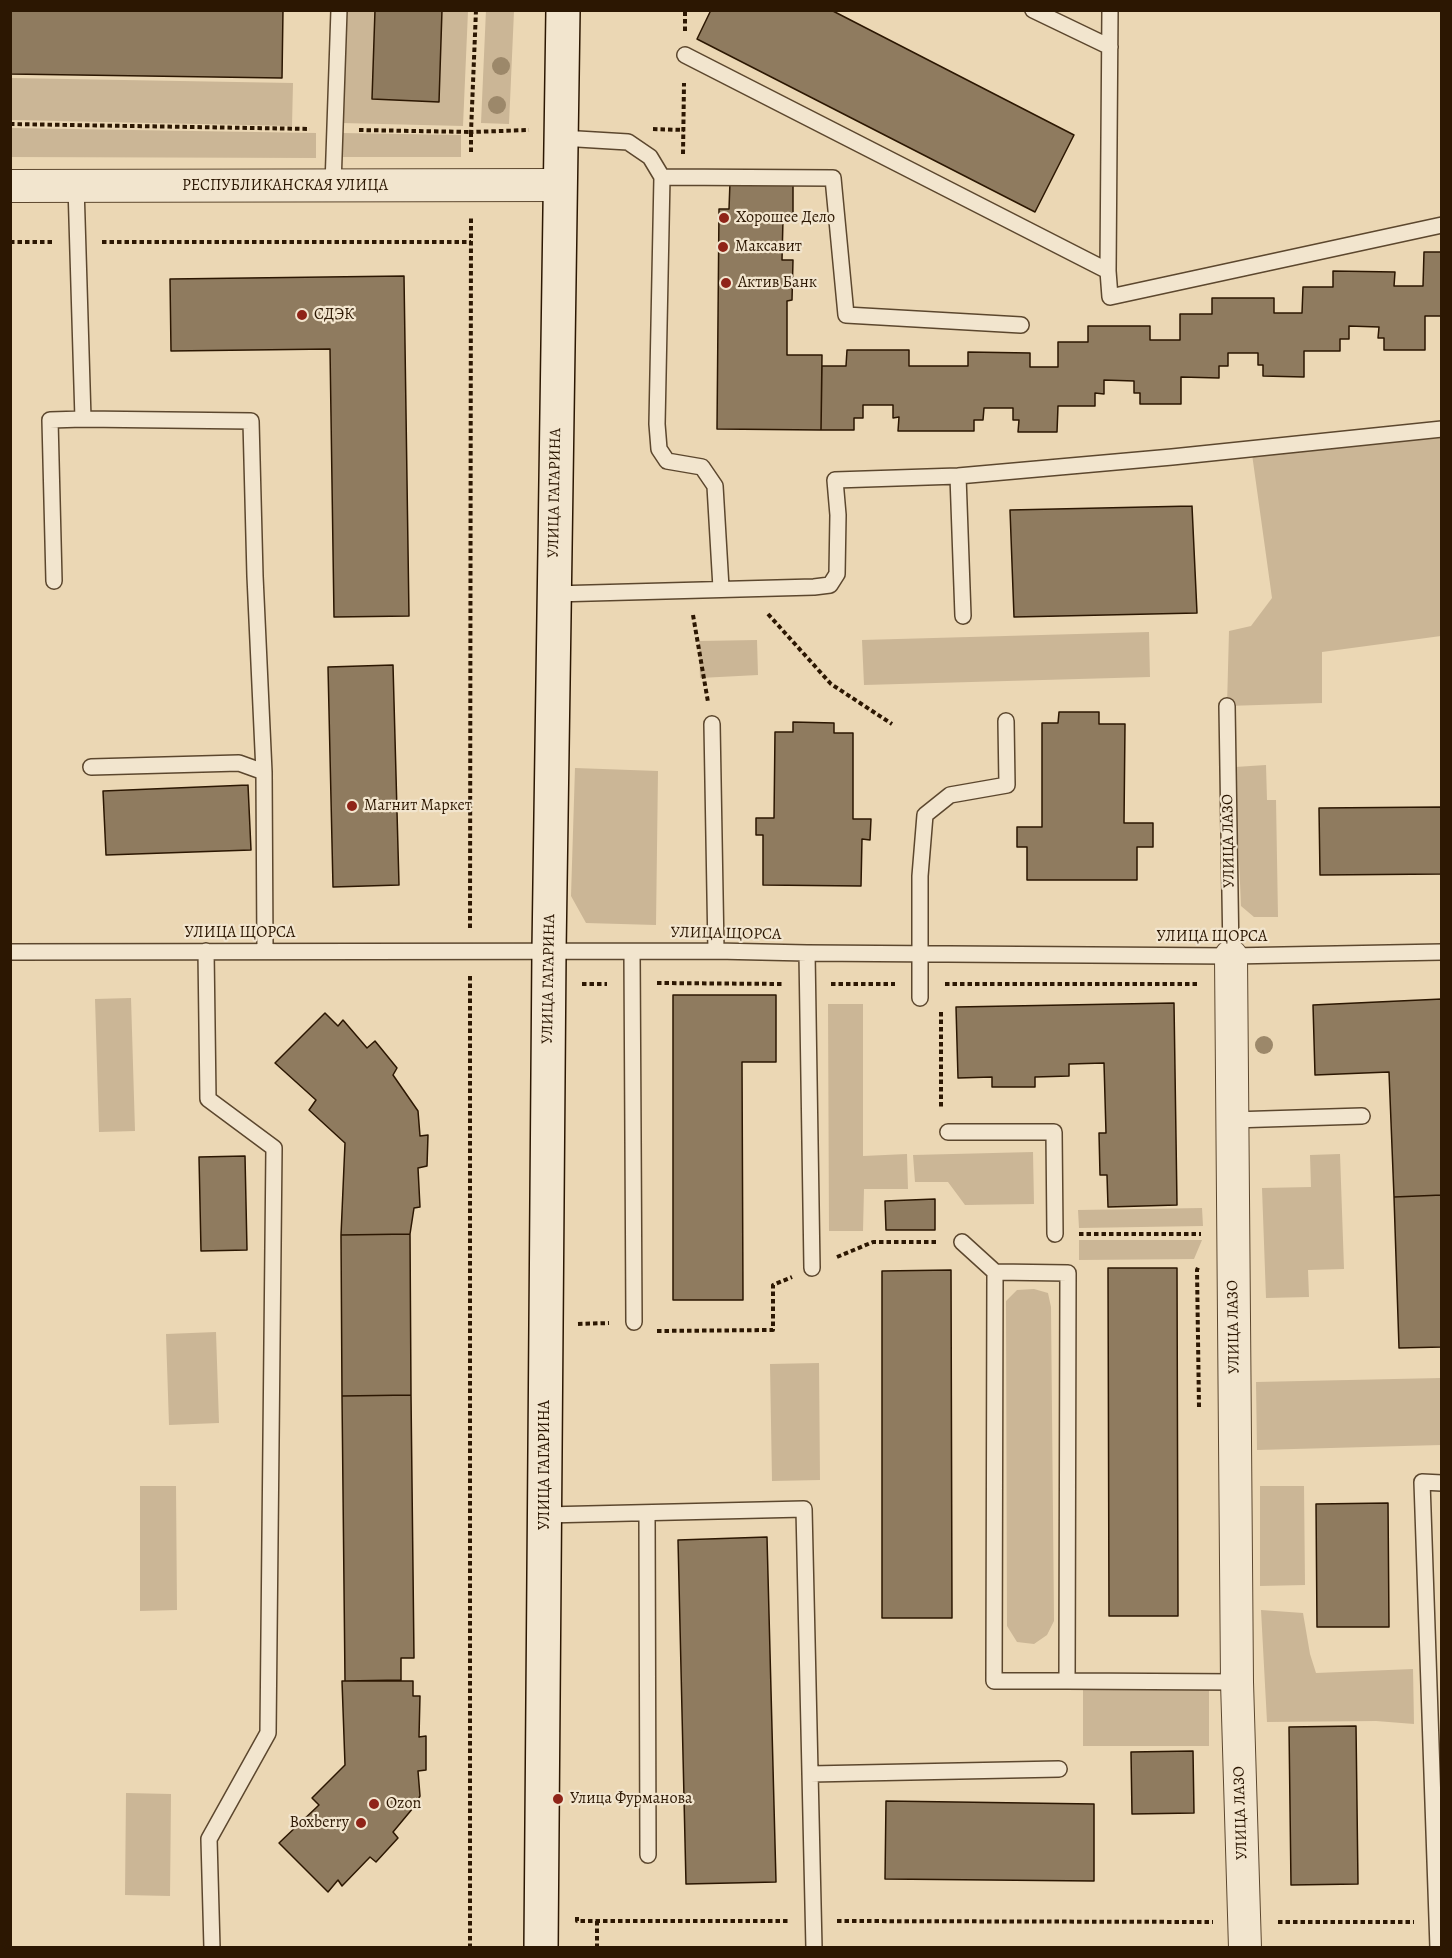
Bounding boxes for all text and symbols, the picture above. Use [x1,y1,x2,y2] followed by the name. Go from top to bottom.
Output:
[182,176,388,196] street label: РЕСПУБЛИКАНСКАЯ УЛИЦА
[736,208,835,228] place label: Хорошее Дело
[717,211,731,225] marker: Хорошее Дело
[735,237,802,257] place label: Максавит
[716,240,730,254] marker: Максавит
[738,273,817,293] place label: Актив Банк
[719,276,733,290] marker: Актив Банк
[314,305,354,325] place label: СДЭК
[295,308,309,322] marker: СДЭК
[544,428,566,558] street label: УЛИЦА ГАГАРИНА
[1219,794,1239,888] street label: УЛИЦА ЛАЗО
[364,796,472,816] place label: Магнит Маркет
[345,799,359,813] marker: Магнит Маркет
[538,914,560,1044] street label: УЛИЦА ГАГАРИНА
[185,923,295,943] street label: УЛИЦА ЩОРСА
[670,923,782,945] street label: УЛИЦА ЩОРСА
[1157,927,1267,947] street label: УЛИЦА ЩОРСА
[1224,1280,1244,1374] street label: УЛИЦА ЛАЗО
[535,1400,555,1530] street label: УЛИЦА ГАГАРИНА
[1230,1766,1252,1860] street label: УЛИЦА ЛАЗО
[570,1789,692,1809] place label: Улица Фурманова
[551,1792,565,1806] marker: Улица Фурманова
[386,1794,421,1814] place label: Ozon
[367,1797,381,1811] marker: Ozon
[289,1813,349,1833] place label: Boxberry
[354,1816,368,1830] marker: Boxberry

